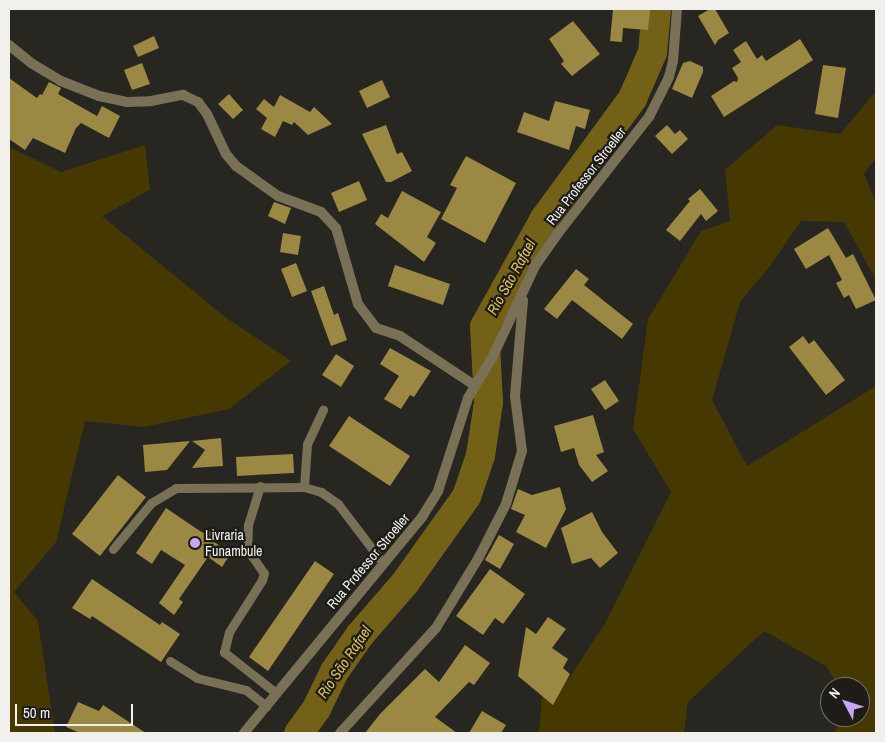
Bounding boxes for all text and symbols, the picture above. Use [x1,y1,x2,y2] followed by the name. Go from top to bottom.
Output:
[543,124,629,228] street label: Rua Professor Stroeller
[483,236,539,318] water label: Rio São Rafael
[323,510,413,612] street label: Rua Professor Stroeller
[205,527,262,560] place label: Livraria Funambule
[189,537,201,549] marker: Livraria Funambule
[313,622,375,702] water label: Rio São Rafael
[820,677,870,727] north arrow
[825,684,844,702] text: N
[18,694,135,726] scale bar
[23,702,50,723] text: 50 m

